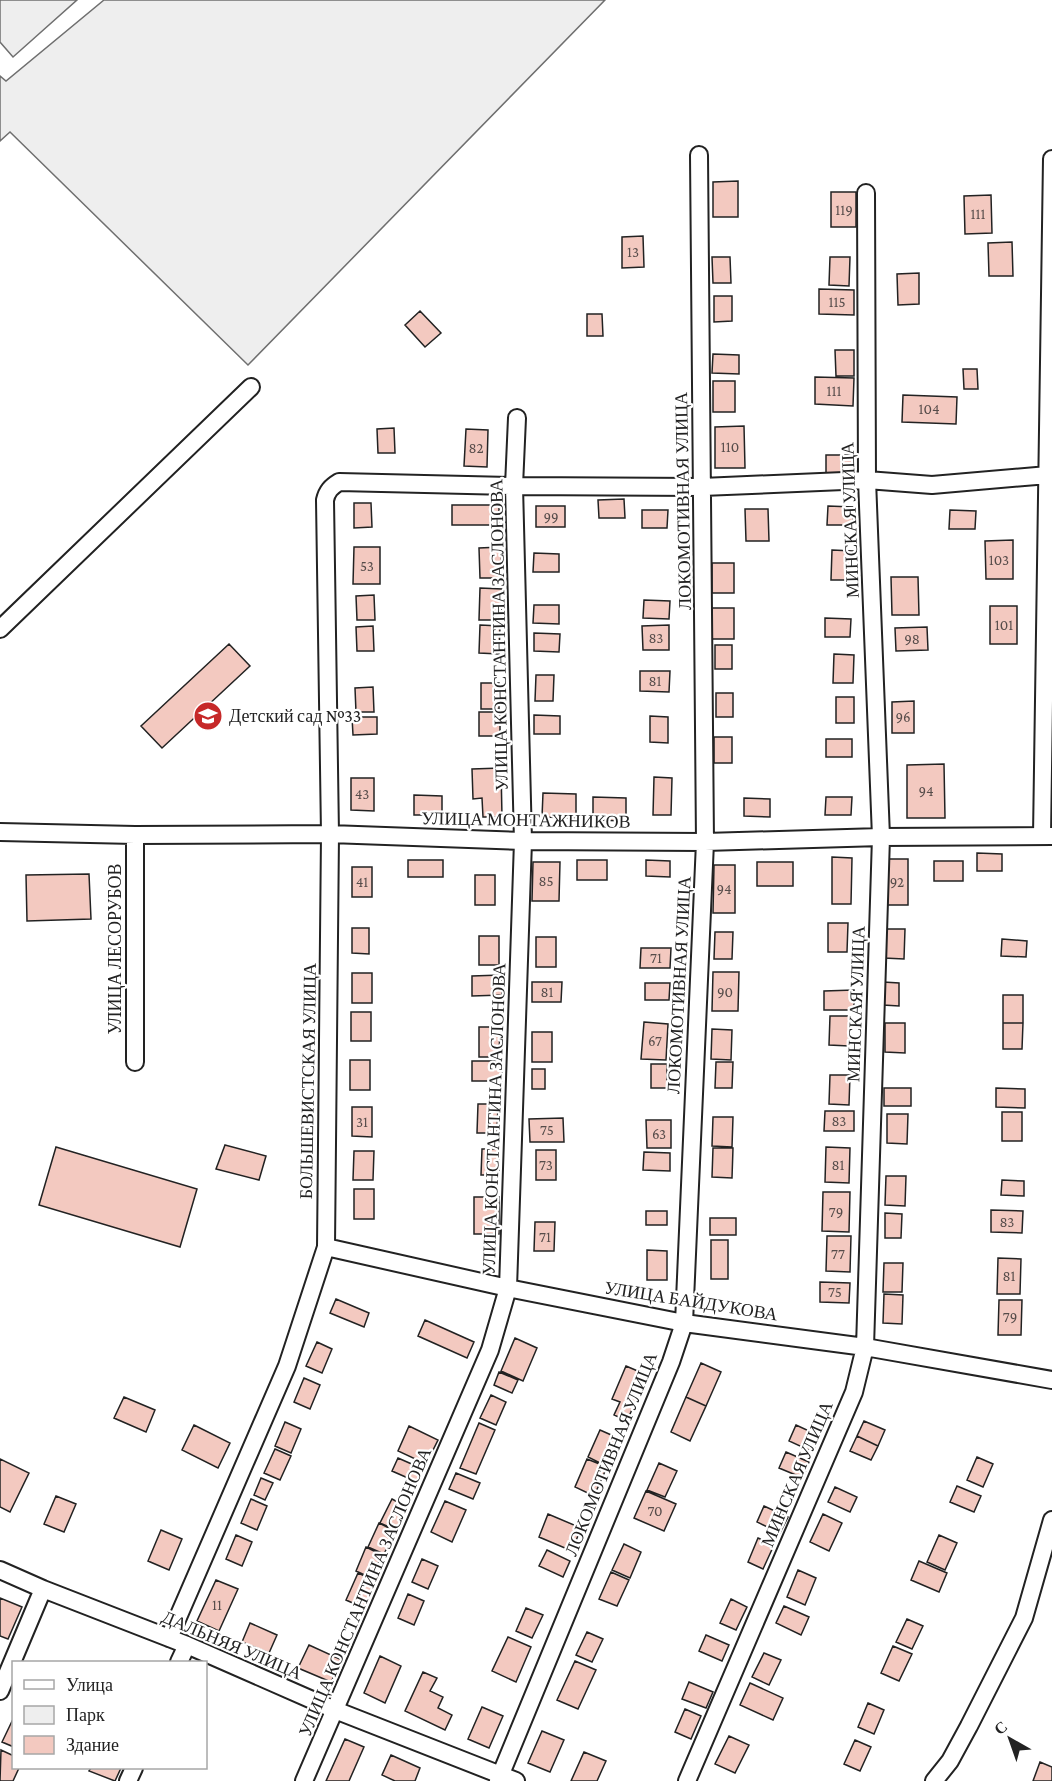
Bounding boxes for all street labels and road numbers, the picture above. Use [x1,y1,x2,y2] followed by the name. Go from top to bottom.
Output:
[671,392,695,610] street label: ЛОКОМОТИВНАЯ УЛИЦА
[837,442,863,598] street label: МИНСКАЯ УЛИЦА
[486,479,512,791] street label: УЛИЦА КОНСТАНТИНА ЗАСЛОНОВА
[421,808,631,832] street label: УЛИЦА МОНТАЖНИКОВ
[105,863,125,1035] street label: УЛИЦА ЛЕСОРУБОВ
[663,876,695,1094] street label: ЛОКОМОТИВНАЯ УЛИЦА
[843,926,869,1082] street label: МИНСКАЯ УЛИЦА
[296,963,320,1199] street label: БОЛЬШЕВИСТСКАЯ УЛИЦА
[479,963,509,1275] street label: УЛИЦА КОНСТАНТИНА ЗАСЛОНОВА
[603,1277,779,1325] street label: УЛИЦА БАЙДУКОВА
[561,1349,661,1559] street label: ЛОКОМОТИВНАЯ УЛИЦА
[757,1398,837,1550] street label: МИНСКАЯ УЛИЦА
[295,1444,435,1740] street label: УЛИЦА КОНСТАНТИНА ЗАСЛОНОВА
[159,1606,305,1684] street label: ДАЛЬНЯЯ УЛИЦА

